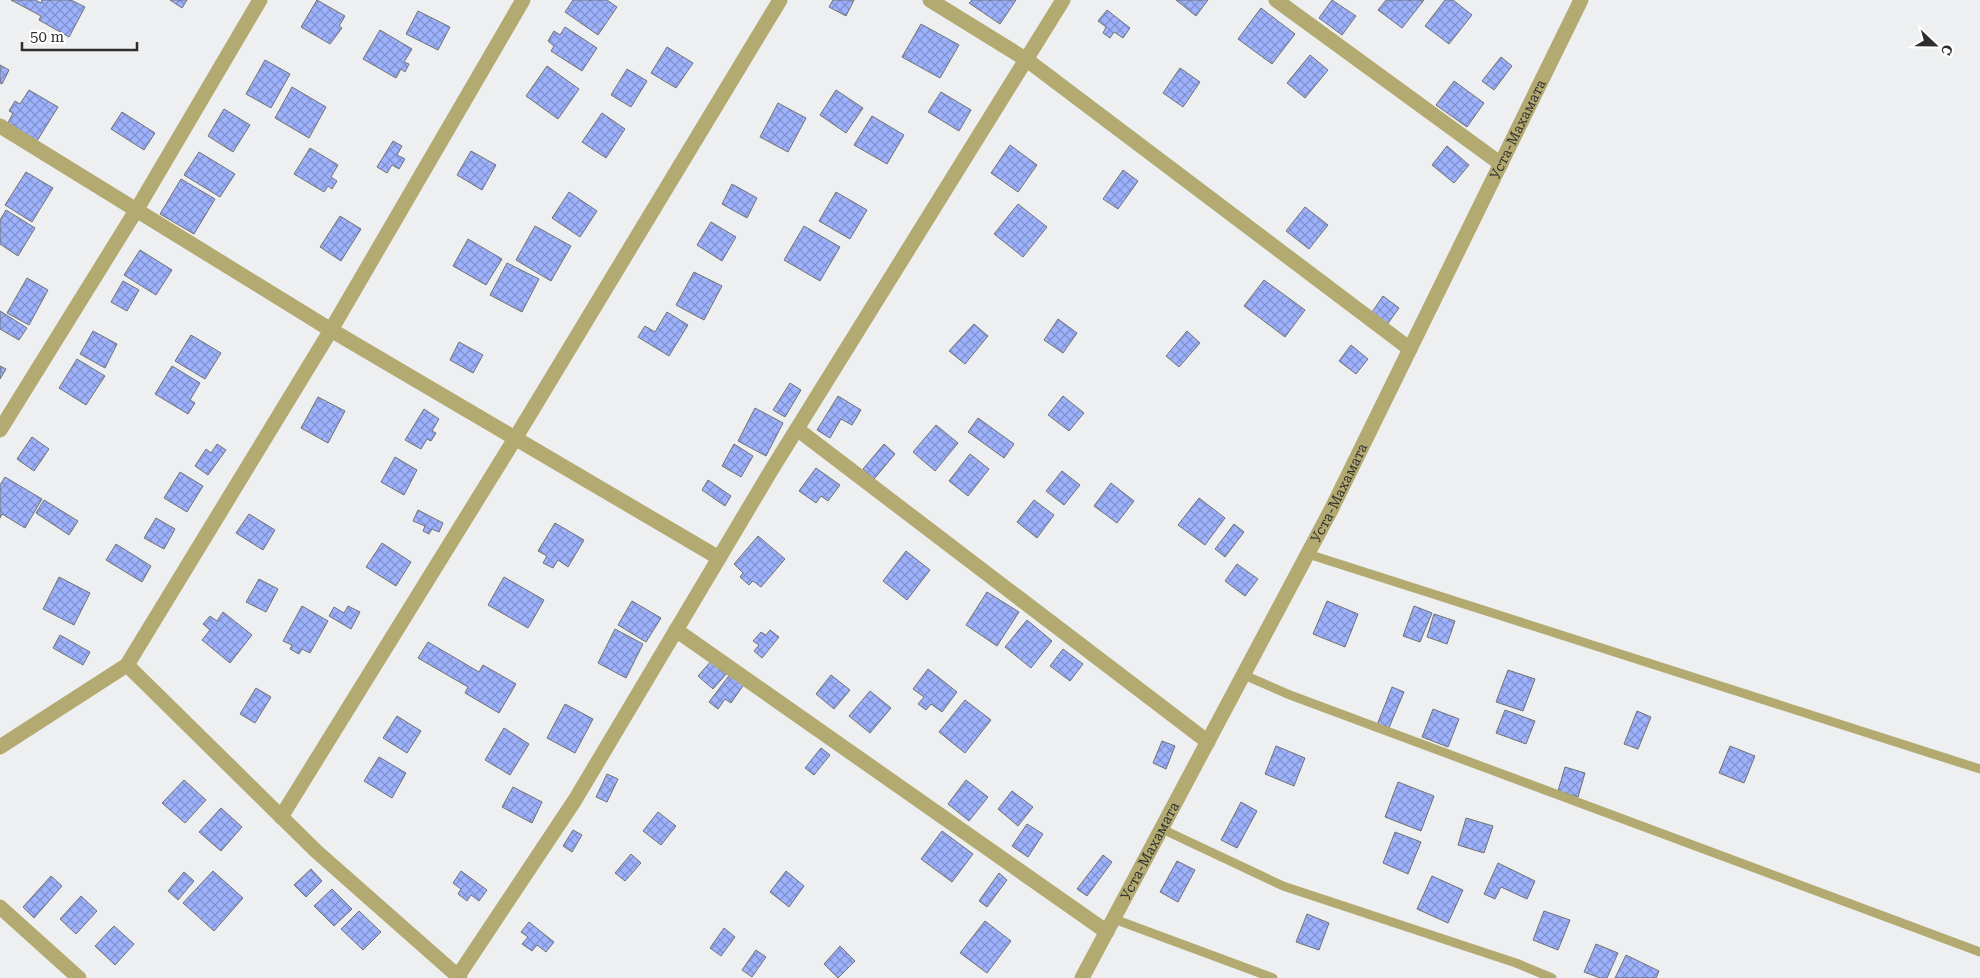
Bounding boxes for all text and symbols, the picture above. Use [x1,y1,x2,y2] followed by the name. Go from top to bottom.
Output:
[22,20,138,52] scale bar
[1910,20,1960,70] north arrow
[30,28,65,46] text: 50 m
[1938,42,1956,58] text: С
[1486,77,1549,182] street label: Уста-Махамата
[1307,440,1371,545] street label: Уста-Махамата
[1117,799,1182,903] street label: Уста-Махамата

